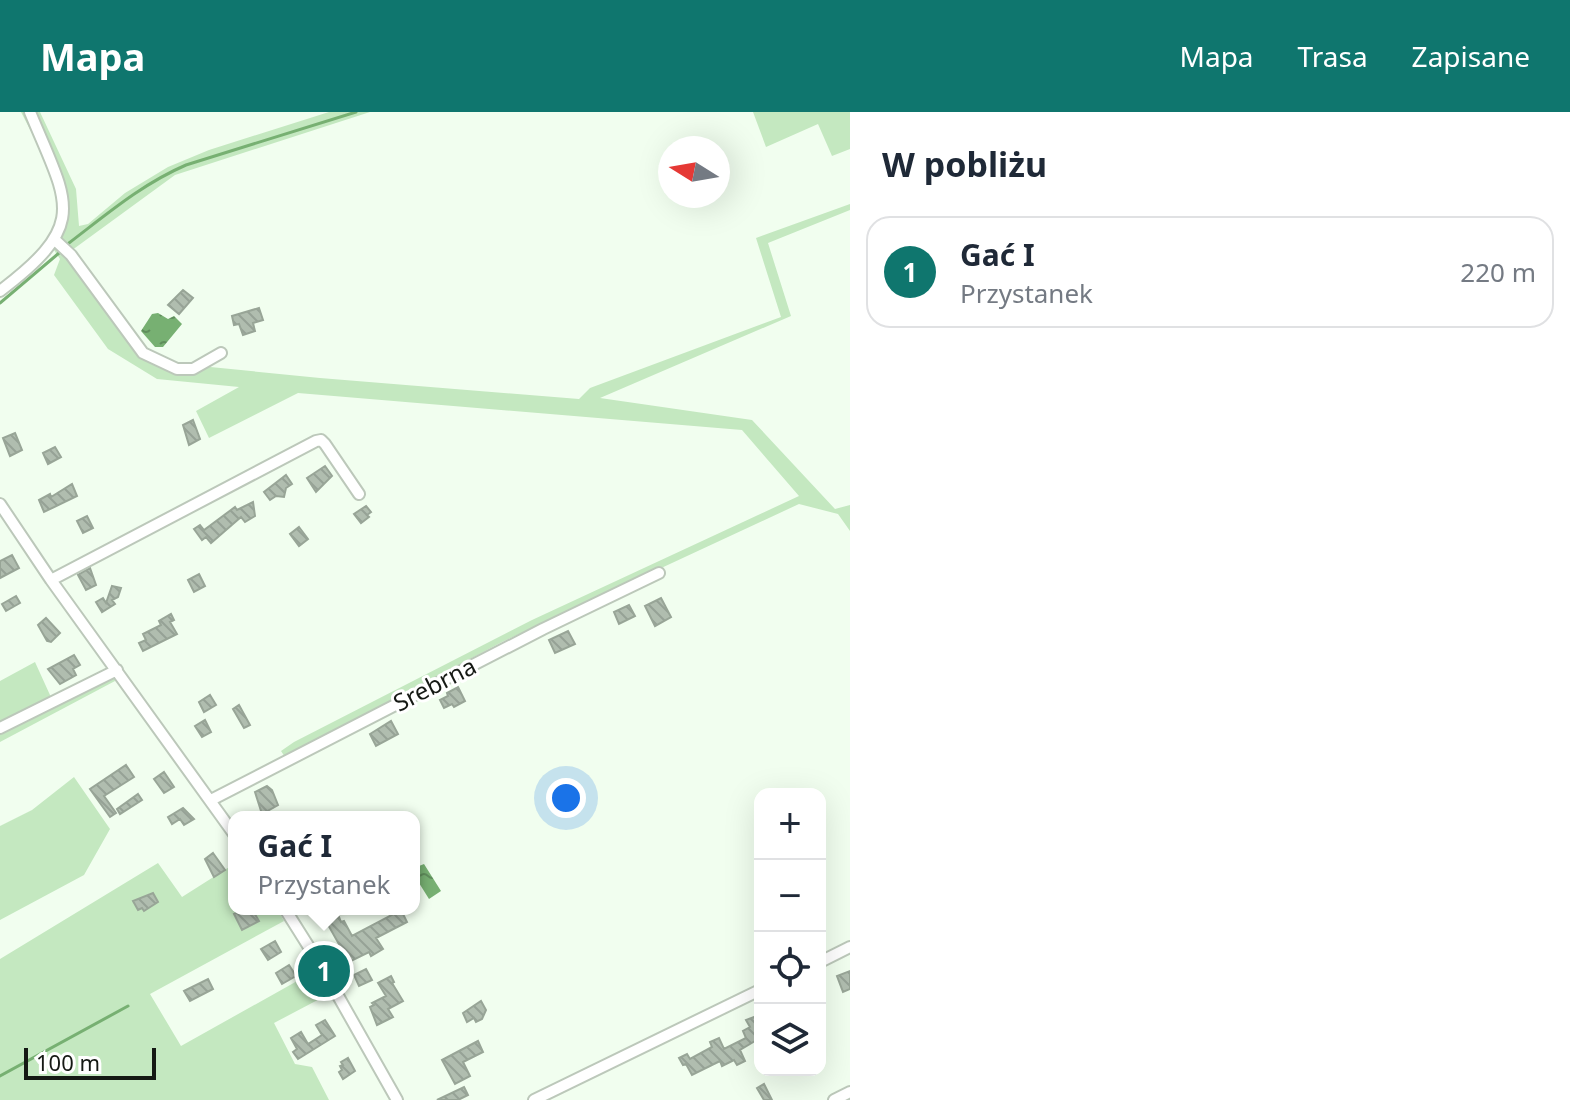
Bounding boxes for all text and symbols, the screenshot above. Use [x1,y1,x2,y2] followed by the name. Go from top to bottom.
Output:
[40,30,145,82] text: Mapa
[1180,37,1254,75] text: Mapa
[1298,37,1368,75] text: Trasa
[1412,37,1530,75] text: Zapisane
[658,136,730,208] north arrow
[882,141,1047,187] text: W pobliżu
[960,234,1035,275] text: Gać I
[903,254,917,290] text: 1
[1460,254,1536,290] text: 220 m
[960,275,1093,311] text: Przystanek
[387,649,482,719] street label: Srebrna
[546,778,586,818] your location
[754,788,826,1076] map controls
[754,788,826,860] button: +
[228,811,420,915] popup
[258,825,332,866] text: Gać I
[754,860,826,932] button: −
[258,866,391,902] text: Przystanek
[754,932,826,1004] button: locate
[298,941,350,1001] pin: 1
[754,1004,826,1076] button: layers
[24,1044,156,1080] scale bar
[36,1047,100,1077] text: 100 m

